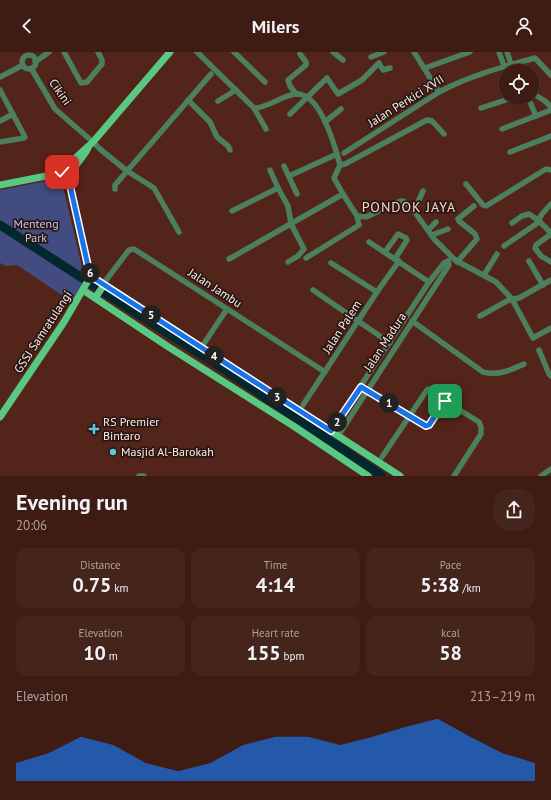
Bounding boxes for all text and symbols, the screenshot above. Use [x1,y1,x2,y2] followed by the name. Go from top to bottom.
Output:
[16,15,38,37] icon: back
[252,15,299,38] text: Milers
[513,15,535,37] icon: person
[499,64,539,104] map controls
[499,64,539,104] button: locate
[364,71,447,130] street label: Jalan Perkici XVII
[46,76,75,108] street label: Cikini
[45,155,79,189] pin
[51,161,73,183] icon: check
[362,198,456,216] district label: PONDOK JAYA
[13,216,59,245] park label: Menteng Park
[80,263,100,283] pin: 6
[185,264,245,310] street label: Jalan Jambu
[87,266,93,280] text: 6
[10,288,75,376] street label: GSSJ Samratulangi
[318,297,364,357] street label: Jalan Palem
[141,305,161,325] pin: 5
[148,308,154,322] text: 5
[359,309,409,375] street label: Jalan Madura
[204,346,224,366] pin: 4
[211,349,217,363] text: 4
[428,384,462,418] pin
[267,387,287,407] pin: 3
[274,390,280,404] text: 3
[434,390,456,412] icon: arrive
[379,393,399,413] pin: 1
[386,396,392,410] text: 1
[327,412,347,432] pin: 2
[103,414,159,443] place label: RS Premier Bintaro
[334,415,340,429] text: 2
[88,423,100,435] marker: RS Premier Bintaro
[121,444,214,459] place label: Masjid Al-Barokah
[108,447,118,457] marker: Masjid Al-Barokah
[16,488,128,516] text: Evening run
[493,489,535,531] button: share
[16,517,47,534] text: 20:06
[80,558,121,572] text: Distance
[264,558,287,572] text: Time
[440,558,461,572] text: Pace
[72,572,111,598] text: 0.75
[256,572,295,598] text: 4:14
[420,572,460,598] text: 5:38
[111,581,129,595] text: km
[460,581,481,595] text: /km
[79,626,122,640] text: Elevation
[252,626,299,640] text: Heart rate
[441,626,460,640] text: kcal
[83,640,106,666] text: 10
[247,640,281,666] text: 155
[439,640,462,666] text: 58
[106,649,118,663] text: m
[281,649,304,663] text: bpm
[16,688,68,705] text: Elevation
[470,688,535,705] text: 213–219 m

